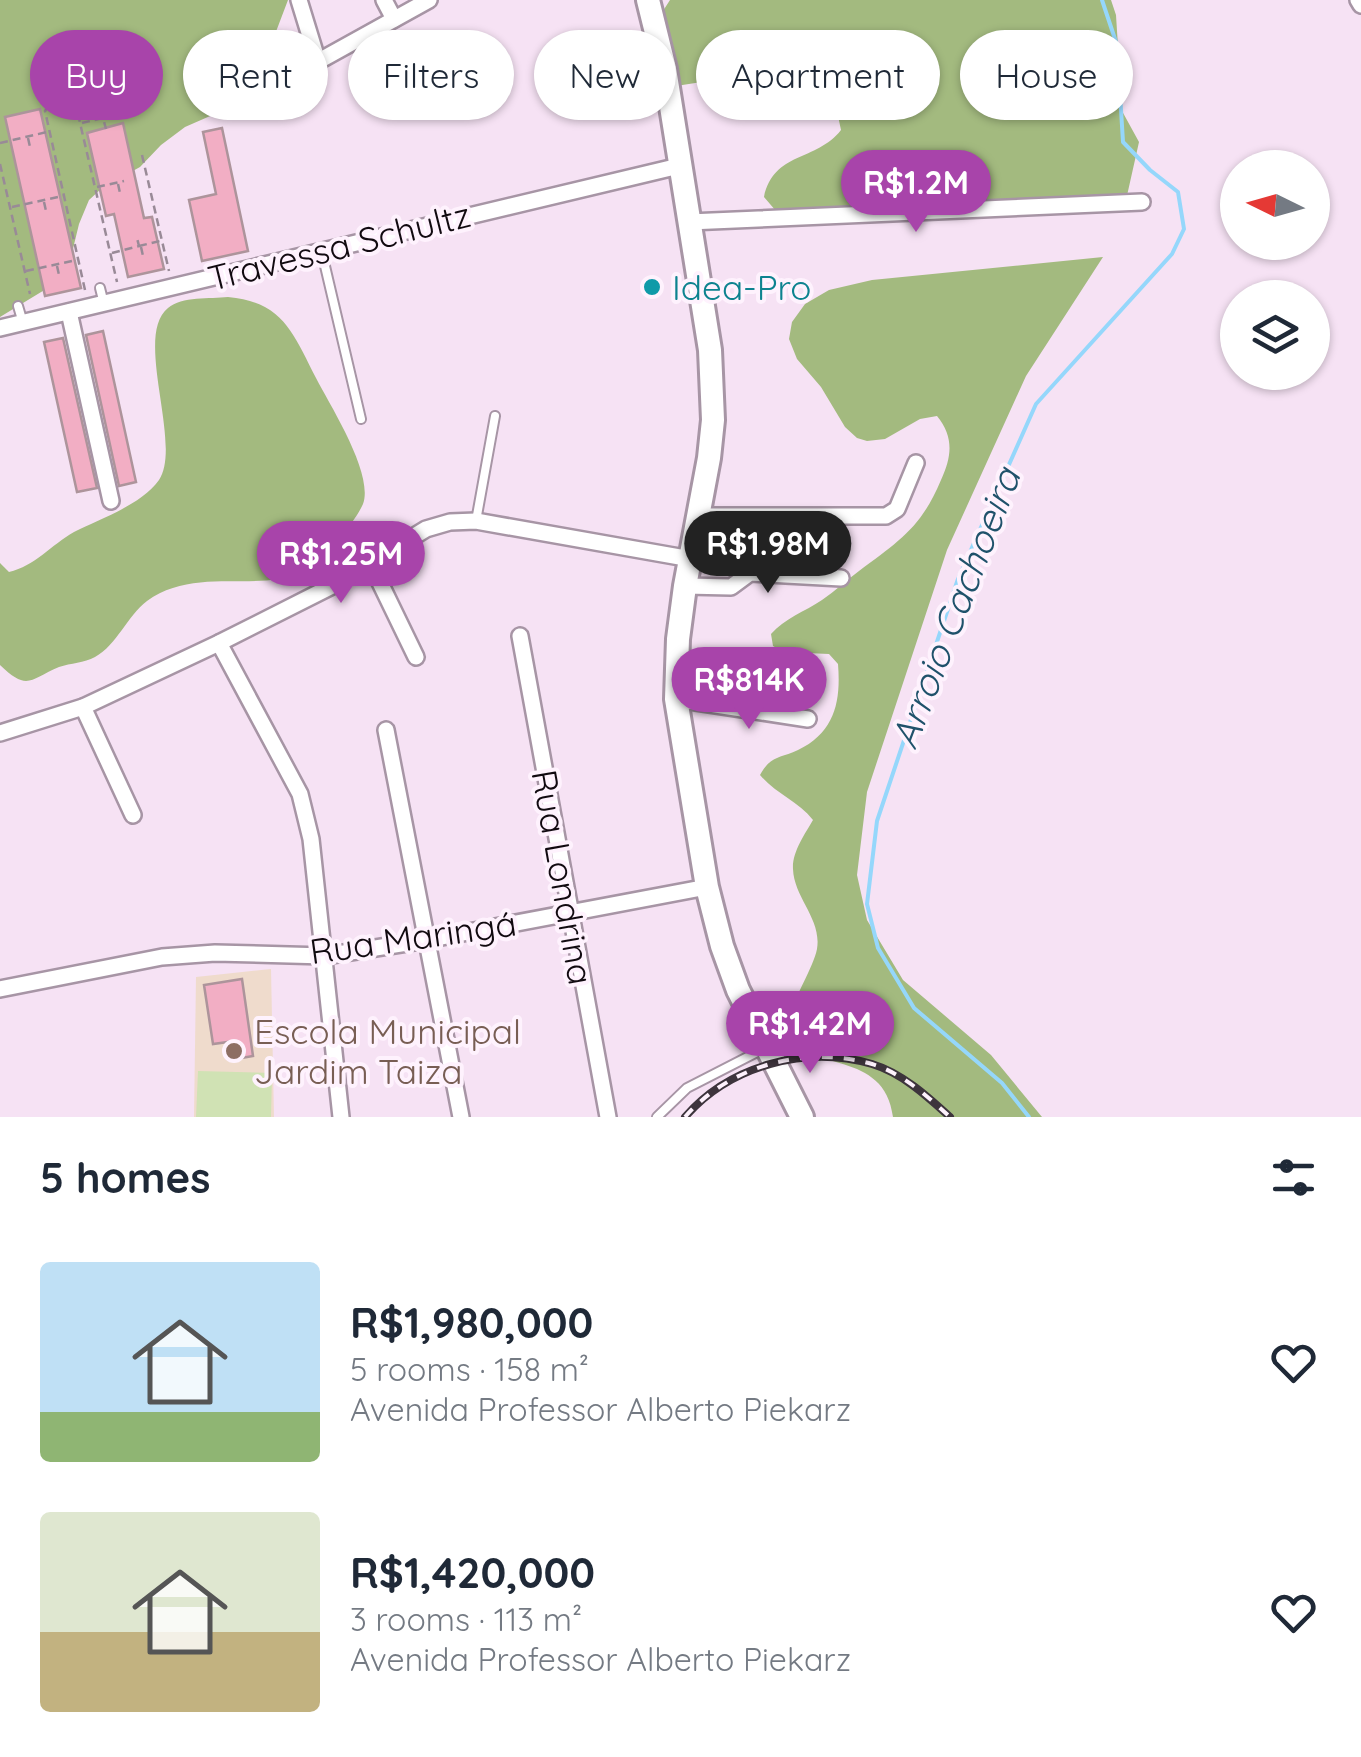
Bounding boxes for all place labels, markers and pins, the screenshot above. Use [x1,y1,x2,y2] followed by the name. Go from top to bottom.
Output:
[835,150,997,235] pin: R$1.2M
[672,265,811,309] place label: Idea-Pro
[641,276,663,298] marker: Idea-Pro
[676,511,860,596] pin: R$1.98M
[249,521,433,606] pin: R$1.25M
[668,647,830,732] pin: R$814K
[718,991,902,1076] pin: R$1.42M
[254,1009,521,1093] place label: Escola Municipal Jardim Taiza
[223,1040,245,1062] marker: Escola Municipal Jardim Taiza

